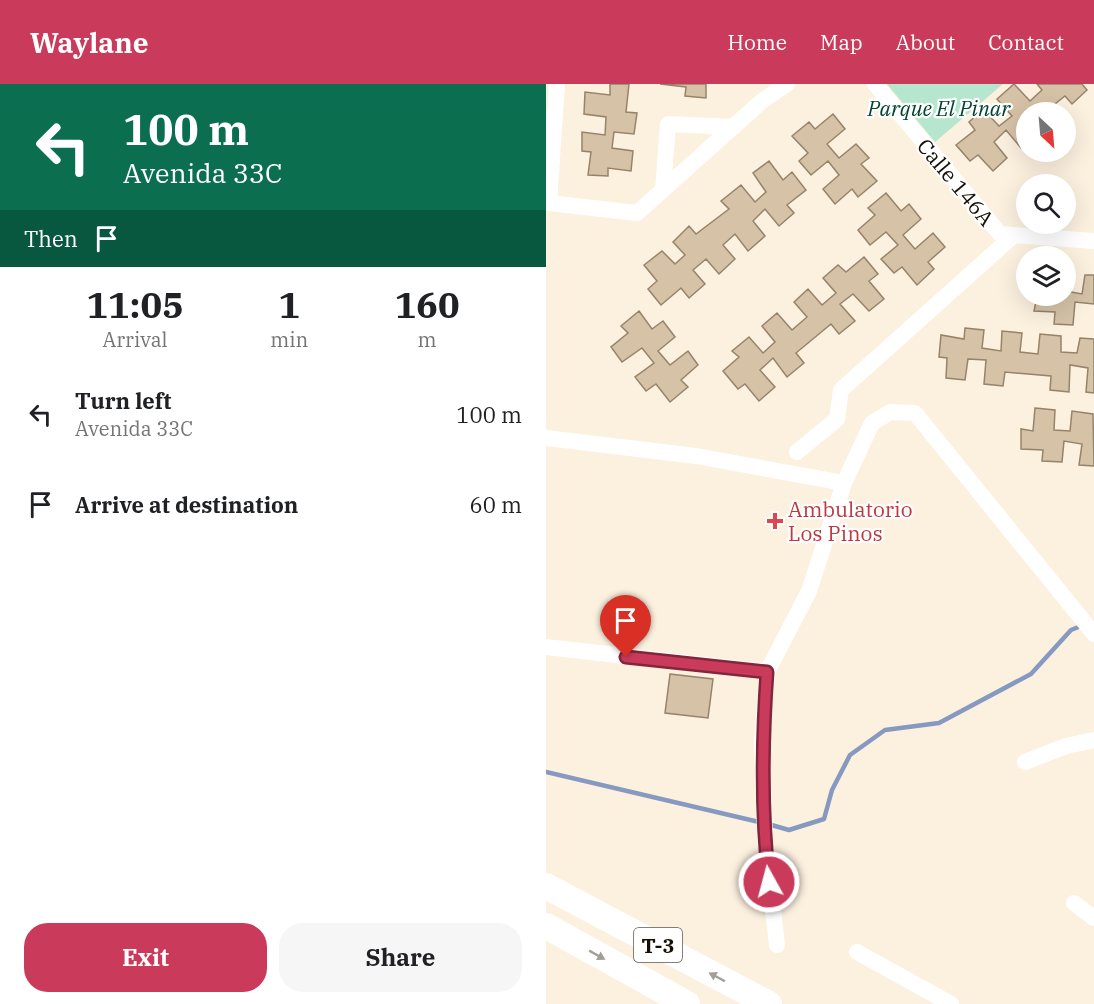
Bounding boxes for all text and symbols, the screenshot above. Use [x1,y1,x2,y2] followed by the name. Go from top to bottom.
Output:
[30,24,149,61] text: Waylane
[727,28,787,56] text: Home
[820,28,863,56] text: Map
[896,28,955,56] text: About
[988,28,1064,56] text: Contact
[867,94,1011,122] park label: Parque El Pinar
[123,102,249,157] text: 100 m
[1016,102,1076,162] north arrow
[1016,102,1076,306] map controls
[24,108,102,186] icon: left
[911,132,1001,232] street label: Calle 146A
[123,155,283,190] text: Avenida 33C
[1016,174,1076,234] button: search
[90,222,123,255] icon: arrive
[24,224,78,253] text: Then
[1016,246,1076,306] button: layers
[86,281,184,328] text: 11:05
[278,281,300,328] text: 1
[395,281,460,328] text: 160
[103,326,168,353] text: Arrival
[270,326,308,353] text: min
[418,326,437,353] text: m
[75,386,171,415] text: Turn left
[24,398,57,431] icon: left
[456,400,522,429] text: 100 m
[75,415,193,442] text: Avenida 33C
[24,488,57,521] icon: arrive
[75,490,298,519] text: Arrive at destination
[470,490,522,519] text: 60 m
[788,495,913,547] place label: Ambulatorio Los Pinos
[766,512,784,530] marker: Ambulatorio Los Pinos
[600,595,651,657] pin
[609,604,642,637] icon: arrive
[737,850,801,914] position arrow
[24,923,267,992] button: Exit
[279,923,522,992] button: Share
[634,928,682,962] road number: T-3
[589,950,606,960] one-way arrow
[709,972,726,982] one-way arrow

